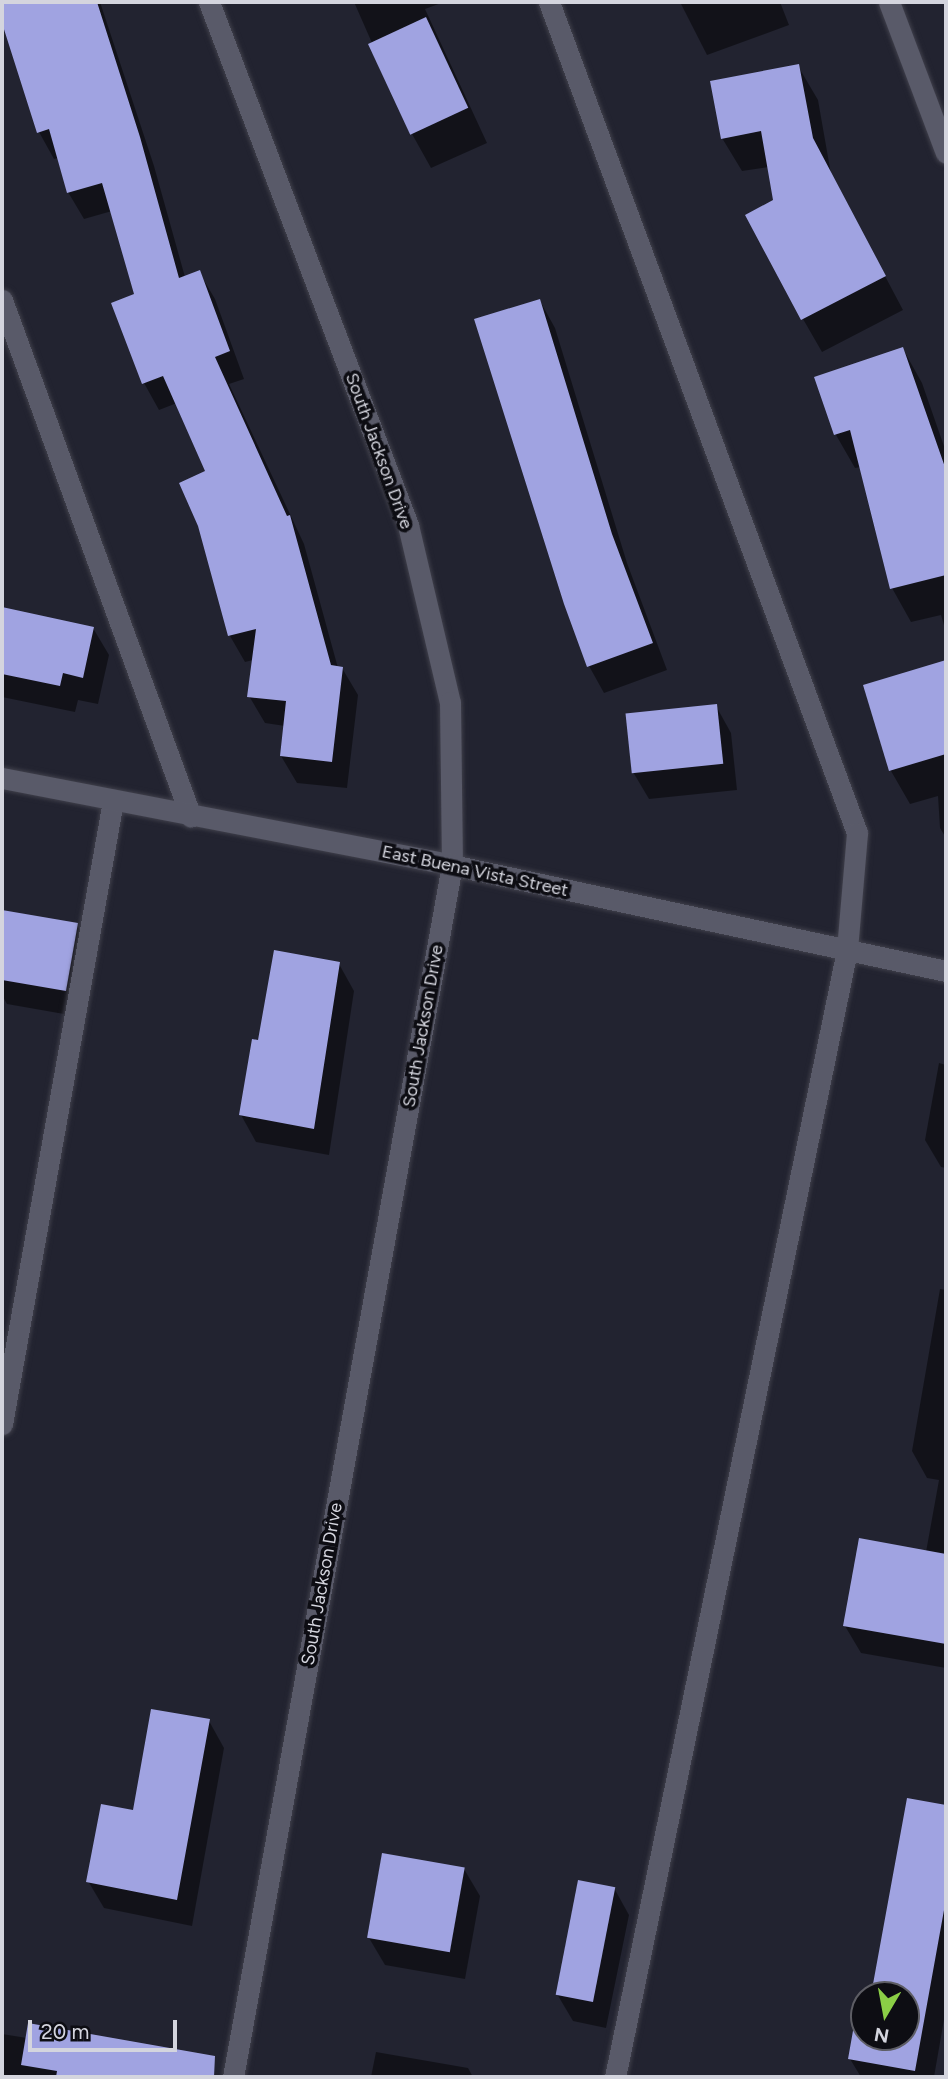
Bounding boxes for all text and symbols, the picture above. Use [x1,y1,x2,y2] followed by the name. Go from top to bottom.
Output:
[341,370,417,532] street label: South Jackson Drive
[380,841,570,901] street label: East Buena Vista Street
[398,943,448,1109] street label: South Jackson Drive
[297,1501,347,1667] street label: South Jackson Drive
[850,1981,920,2051] north arrow
[32,2006,180,2050] scale bar
[41,2019,89,2044] text: 20 m
[872,2023,891,2048] text: N

